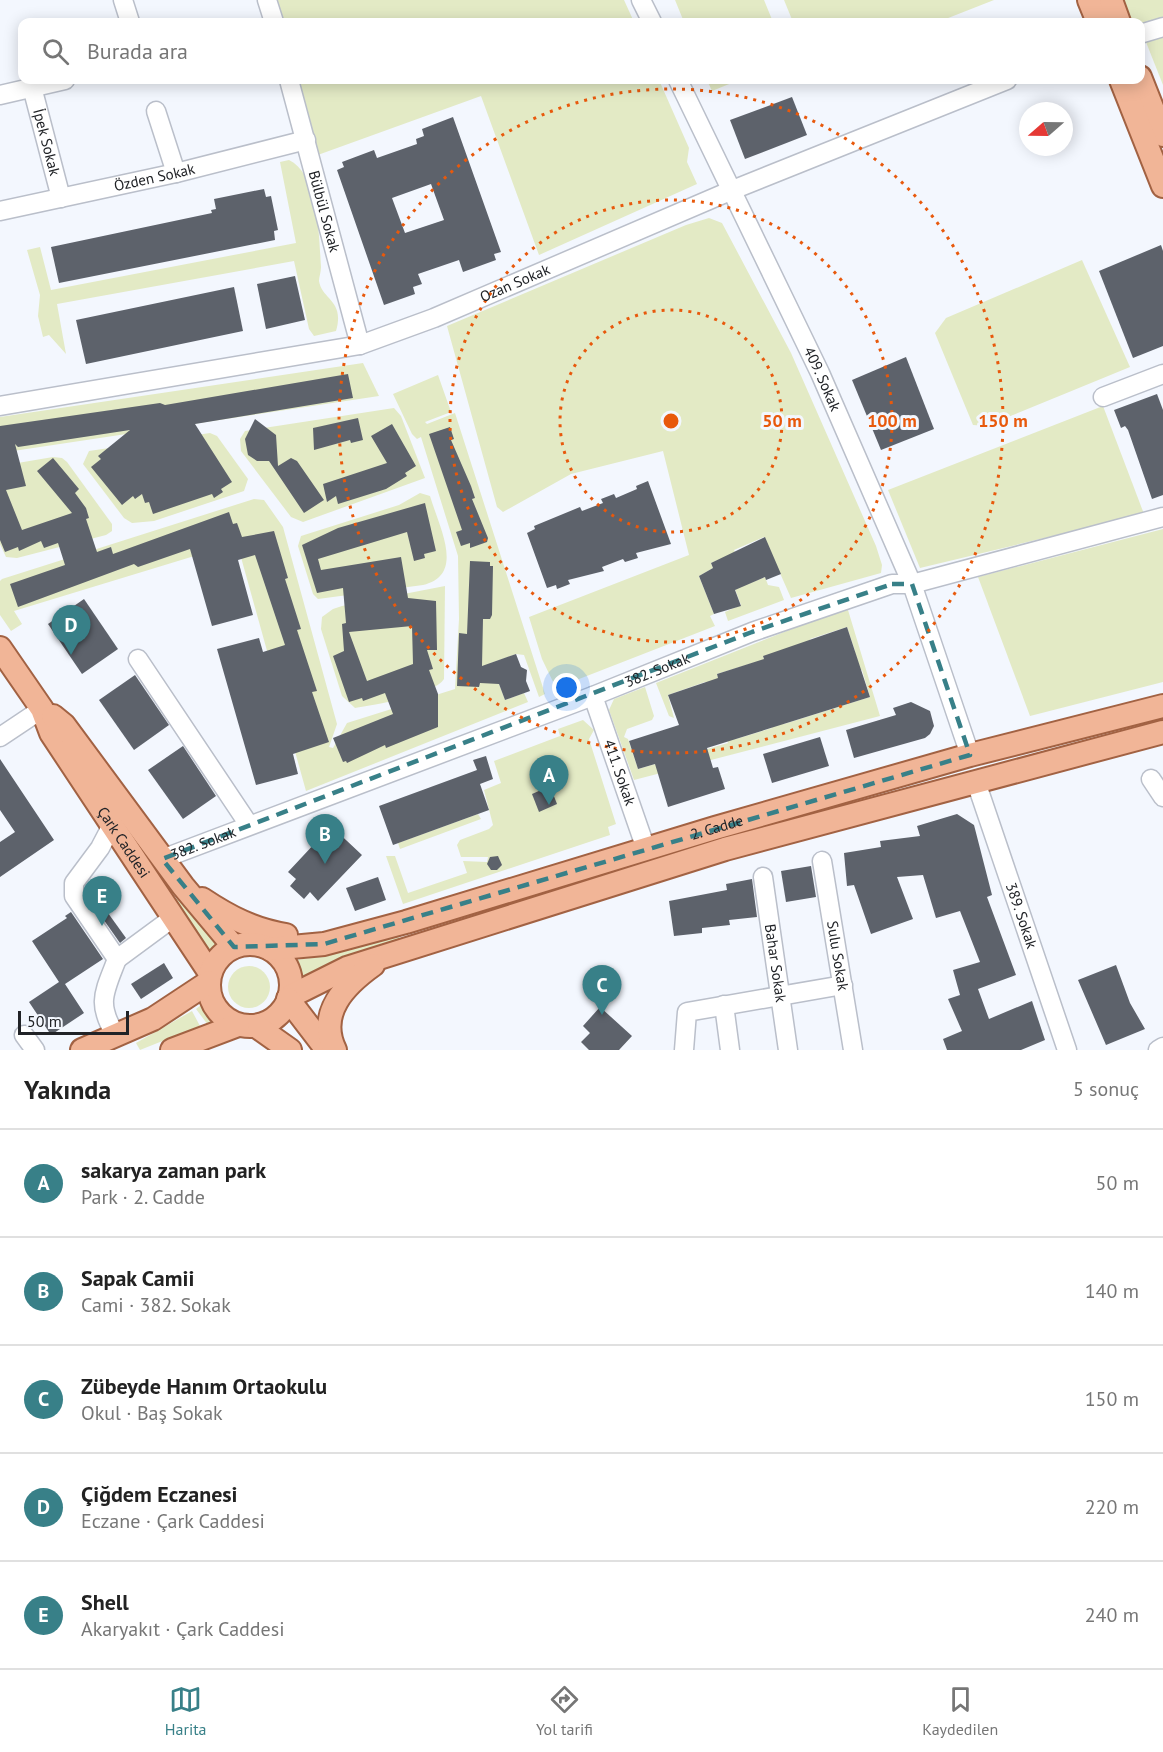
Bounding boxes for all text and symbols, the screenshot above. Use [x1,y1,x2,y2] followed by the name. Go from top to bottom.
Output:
[18,18,1145,84] search box
[39,35,72,68] icon: search
[87,37,188,65] text: Burada ara
[1019,102,1073,156] north arrow
[29,106,65,178] street label: İpek Sokak
[112,158,198,195] street label: Özden Sokak
[305,168,345,255] street label: Bülbül Sokak
[477,259,553,306] street label: Ozan Sokak
[800,344,846,415] street label: 409. Sokak
[762,409,802,432] text: 50 m
[867,409,917,432] text: 100 m
[978,409,1028,432] text: 150 m
[661,411,681,431] centre of rings
[52,606,90,655] pin: D
[622,648,693,691] street label: 382. Sokak
[552,673,581,702] your location
[600,737,640,809] street label: 411. Sokak
[530,756,568,805] pin: A
[93,803,154,881] street label: Çark Caddesi
[688,810,745,844] street label: 2. Cadde
[306,814,344,864] pin: B
[168,822,239,864] street label: 382. Sokak
[82,876,122,926] pin: E
[1002,880,1042,952] street label: 389. Sokak
[823,919,853,993] street label: Sulu Sokak
[761,923,791,1004] street label: Bahar Sokak
[582,966,622,1015] pin: C
[18,1008,129,1036] scale bar
[27,1011,62,1031] text: 50 m
[24,1073,111,1106] text: Yakında
[1073,1076,1139,1102] text: 5 sonuç
[81,1156,266,1184] text: sakarya zaman park
[37,1170,50,1196] text: A
[1096,1170,1139,1196] text: 50 m
[81,1184,205,1210] text: Park · 2. Cadde
[81,1264,194,1292] text: Sapak Camii
[38,1278,49,1304] text: B
[1085,1278,1139,1304] text: 140 m
[81,1292,231,1318] text: Cami · 382. Sokak
[81,1372,327,1400] text: Zübeyde Hanım Ortaokulu
[38,1386,49,1412] text: C
[1085,1386,1139,1412] text: 150 m
[81,1400,223,1426] text: Okul · Baş Sokak
[81,1480,238,1508] text: Çiğdem Eczanesi
[37,1494,50,1520] text: D
[1085,1494,1139,1520] text: 220 m
[81,1508,265,1534] text: Eczane · Çark Caddesi
[81,1588,129,1616] text: Shell
[38,1602,49,1628] text: E
[1085,1602,1139,1628] text: 240 m
[81,1616,285,1642] text: Akaryakıt · Çark Caddesi
[165,1683,207,1739] tab: Harita
[536,1683,593,1739] tab: Yol tarifi
[922,1683,998,1739] tab: Kaydedilen

